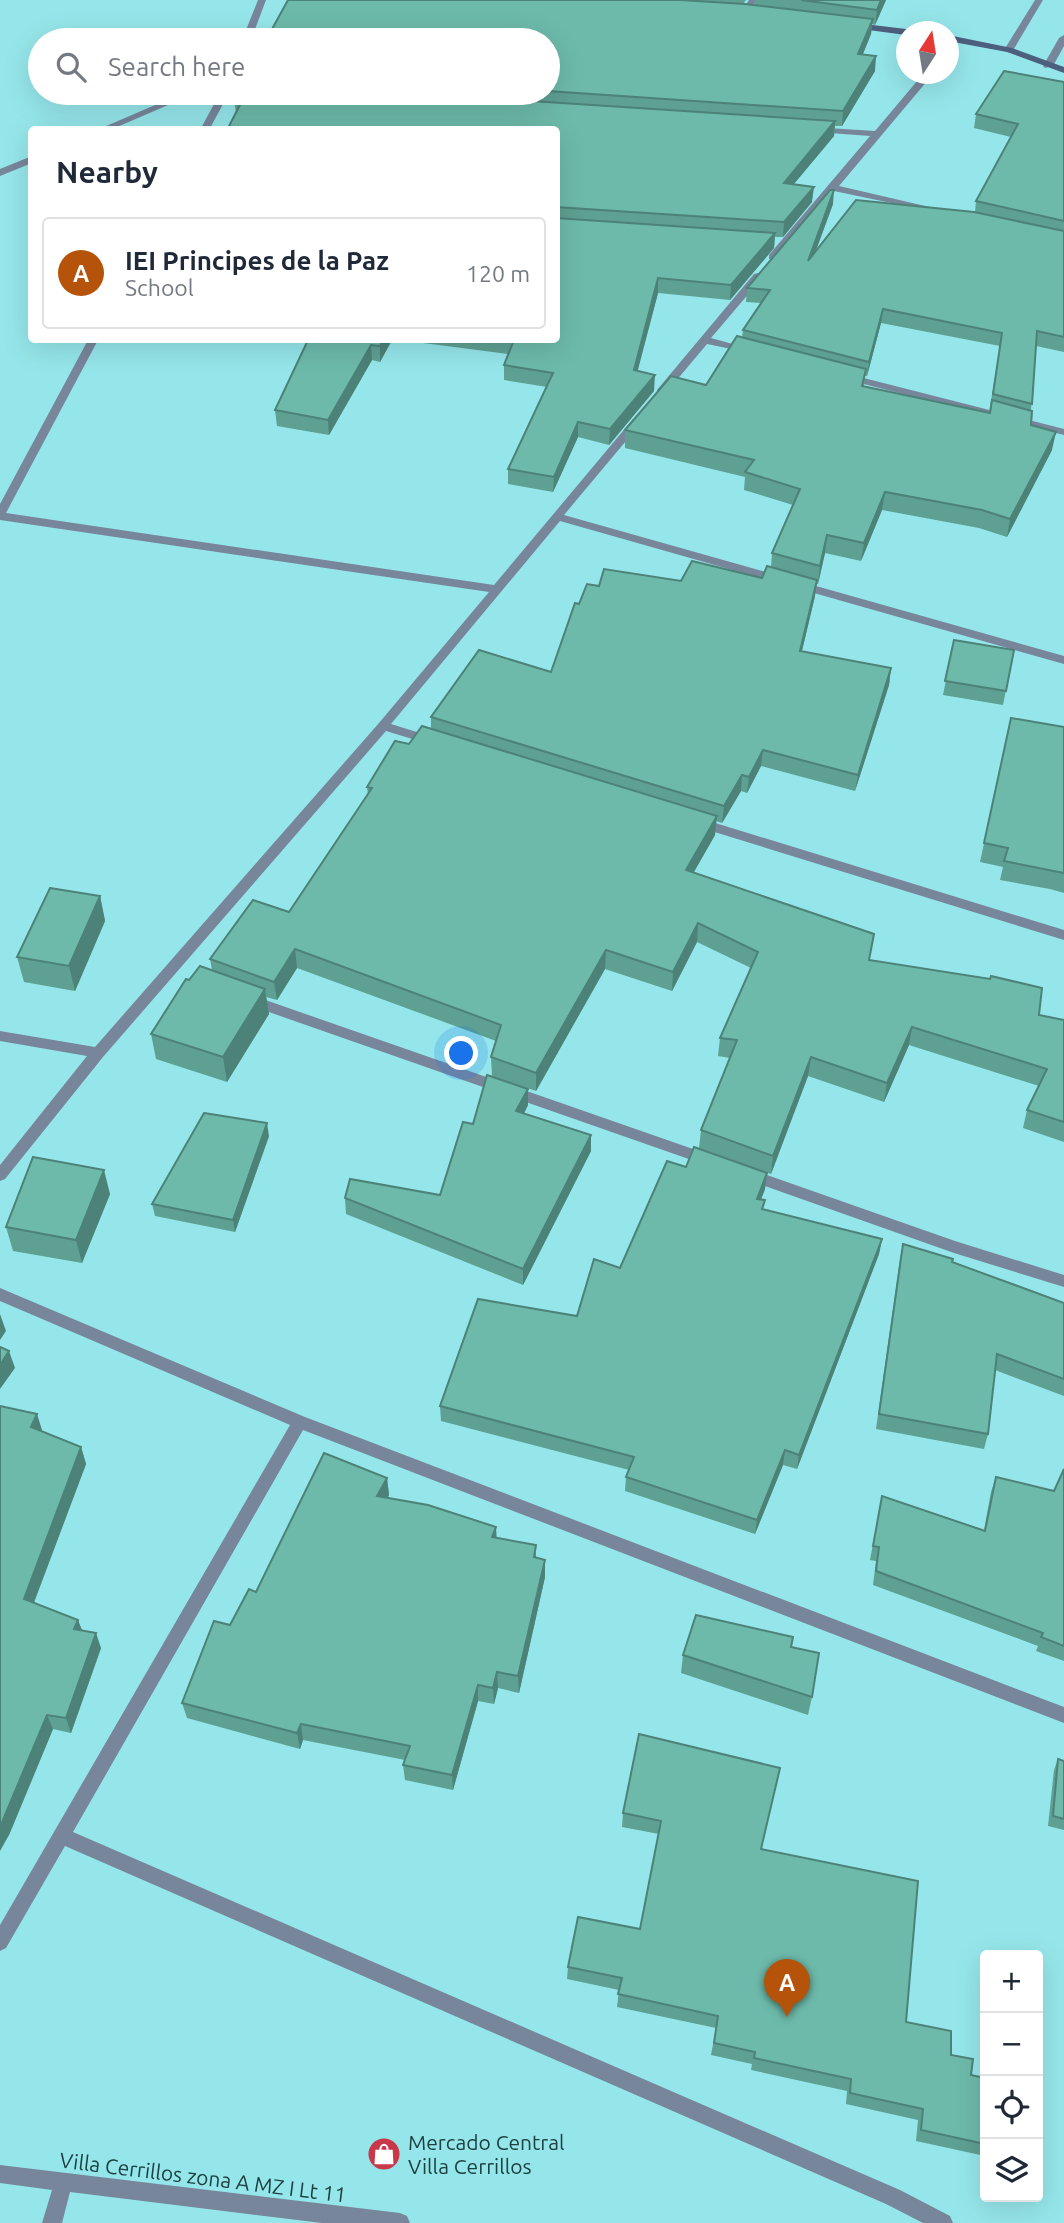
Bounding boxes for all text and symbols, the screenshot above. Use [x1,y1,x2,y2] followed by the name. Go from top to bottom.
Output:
[896,21,959,84] north arrow
[28,28,560,105] search box
[52,48,90,86] icon: search
[108,52,245,81] text: Search here
[56,155,158,189] text: Nearby
[125,246,389,275] text: IEI Principes de la Paz
[73,261,89,286] text: A
[466,261,530,286] text: 120 m
[125,275,194,300] text: School
[444,1036,478,1070] your location
[980,1950,1043,2202] map controls
[980,1950,1043,2013] button: +
[764,1959,810,2017] pin: A
[980,2013,1043,2076] button: −
[980,2076,1043,2139] button: locate
[408,2130,565,2178] place label: Mercado Central Villa Cerrillos
[365,2135,403,2173] shop icon: Mercado Central Villa Cerrillos
[980,2139,1043,2202] button: layers
[58,2147,348,2207] street label: Villa Cerrillos zona A MZ I Lt 11

